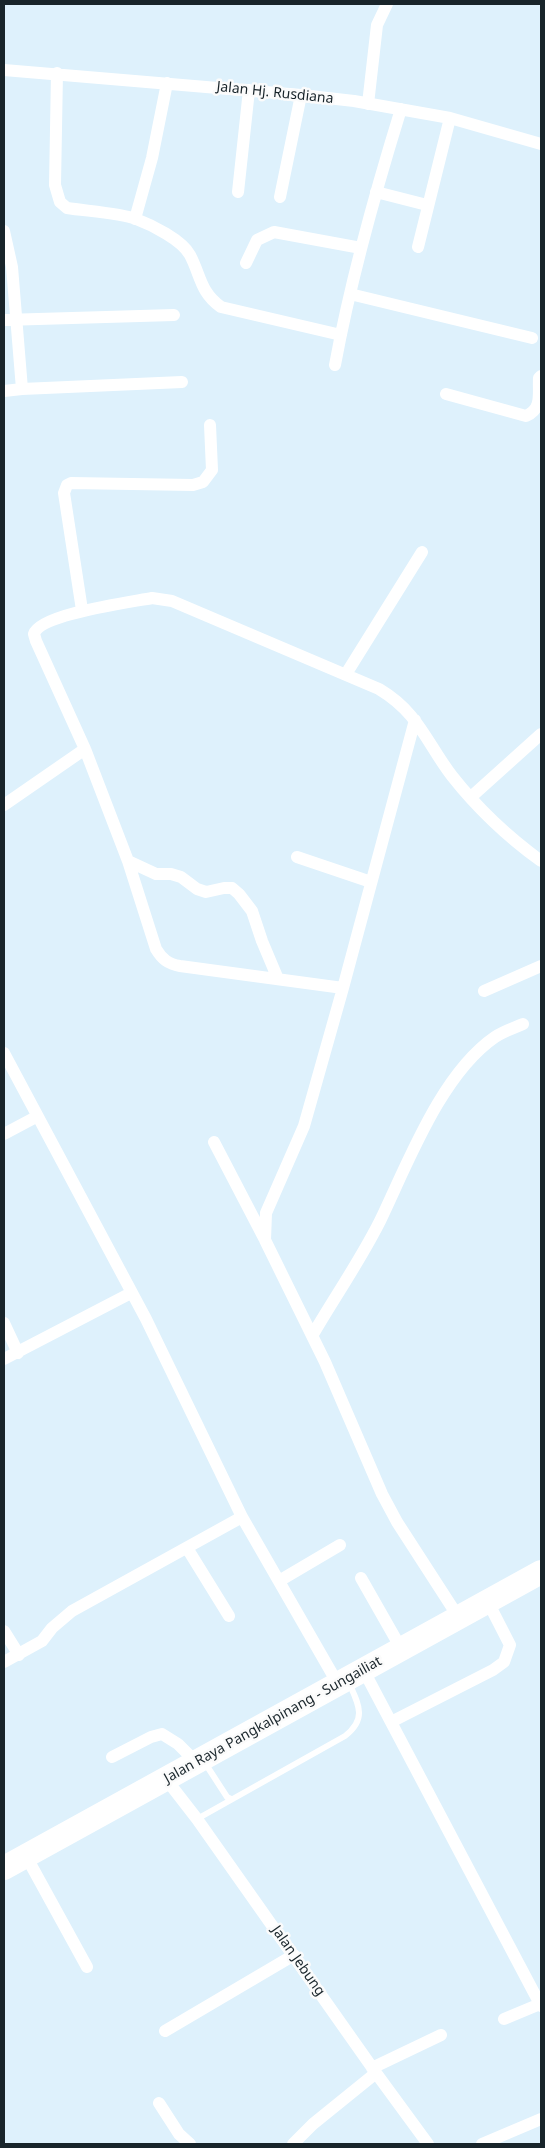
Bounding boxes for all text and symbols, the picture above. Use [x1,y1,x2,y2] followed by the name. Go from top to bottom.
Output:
[216,79,334,107] street label: Jalan Hj. Rusdiana
[161,1653,385,1787] street label: Jalan Raya Pangkalpinang - Sungailiat
[268,1923,328,1999] street label: Jalan Jebung

